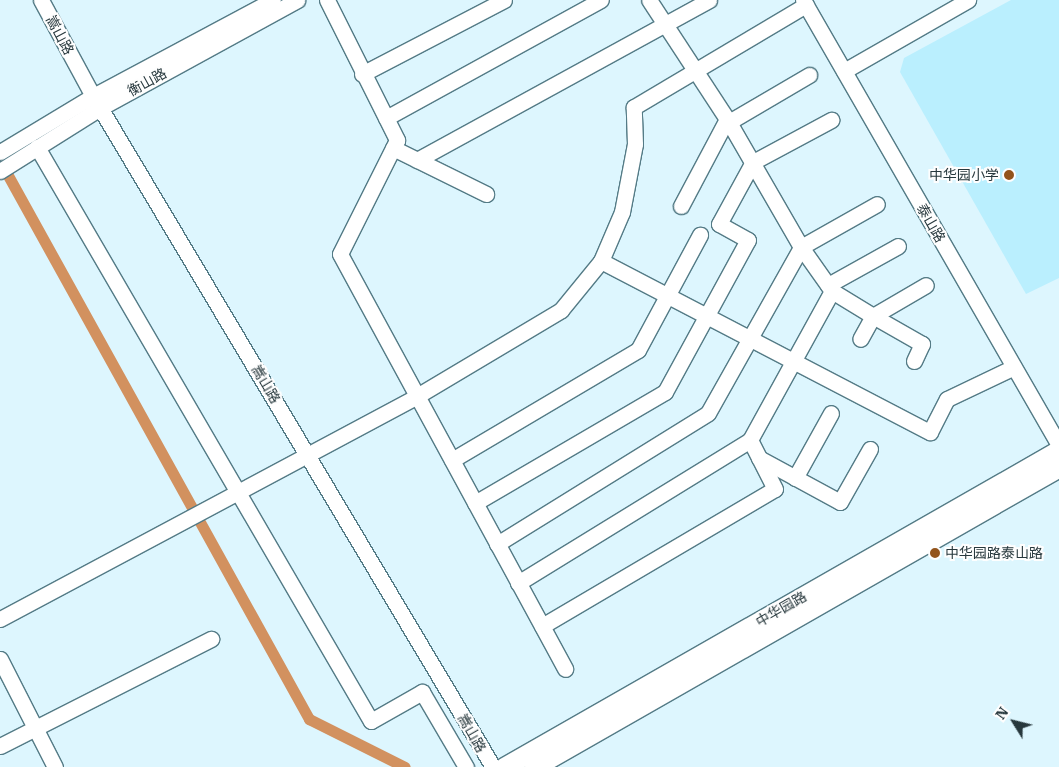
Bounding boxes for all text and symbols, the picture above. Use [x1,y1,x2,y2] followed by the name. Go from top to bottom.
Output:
[43,13,77,57] street label: 嵩山路
[125,64,169,100] street label: 衡山路
[929,167,999,183] place label: 中华园小学
[1003,169,1015,181] marker: 中华园小学
[913,201,949,245] street label: 泰山路
[248,362,284,406] street label: 嵩山路
[945,545,1043,561] place label: 中华园路泰山路
[929,547,941,559] marker: 中华园路泰山路
[753,588,809,630] street label: 中华园路
[989,697,1039,747] north arrow
[991,703,1012,723] text: N
[454,711,490,755] street label: 嵩山路

